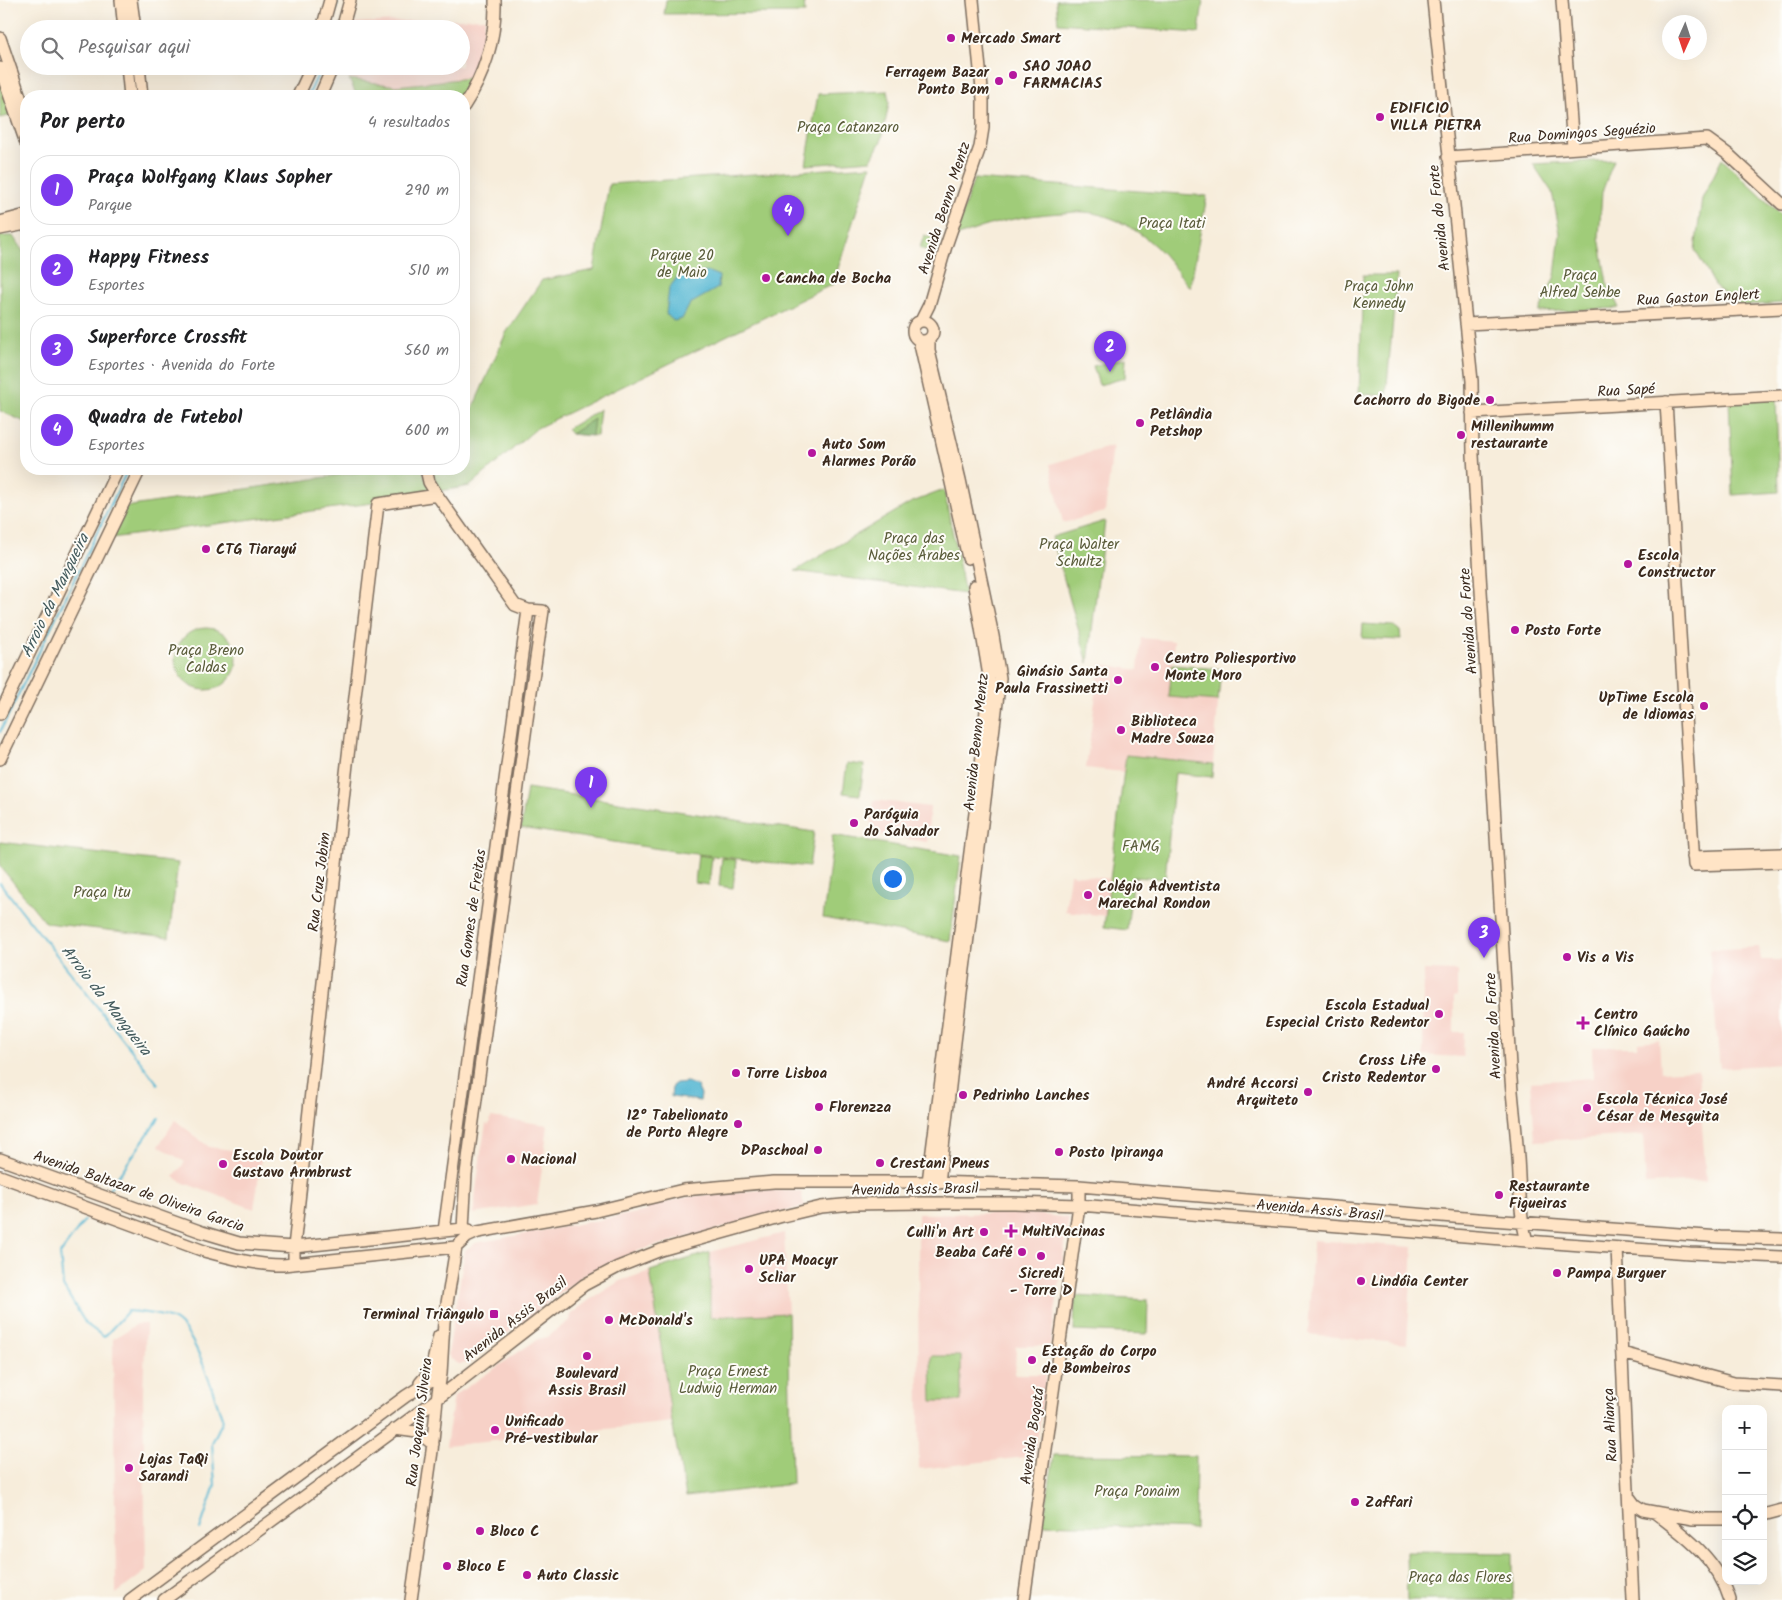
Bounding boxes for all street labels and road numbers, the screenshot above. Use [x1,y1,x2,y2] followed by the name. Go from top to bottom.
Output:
[1507,117,1657,151] street label: Rua Domingos Seguézio
[912,138,978,278] street label: Avenida Benno Mentz
[1422,163,1458,272] street label: Avenida do Forte
[1636,283,1760,313] street label: Rua Gaston Englert
[1597,377,1657,404] street label: Rua Sapé
[1453,567,1485,675] street label: Avenida do Forte
[958,672,996,812] street label: Avenida Benno Mentz
[302,831,338,933] street label: Rua Cruz Jobim
[450,847,494,988] street label: Rua Gomes de Freitas
[1479,972,1509,1080] street label: Avenida do Forte
[30,1144,247,1239] street label: Avenida Baltazar de Oliveira Garcia
[851,1177,979,1203] street label: Avenida Assis Brasil
[1255,1193,1385,1229] street label: Avenida Assis Brasil
[458,1271,573,1368] street label: Avenida Assis Brasil
[400,1356,440,1488] street label: Rua Joaquim Silveira
[1014,1384,1052,1486] street label: Avenida Bogotá
[1597,1387,1625,1463] street label: Rua Aliança

